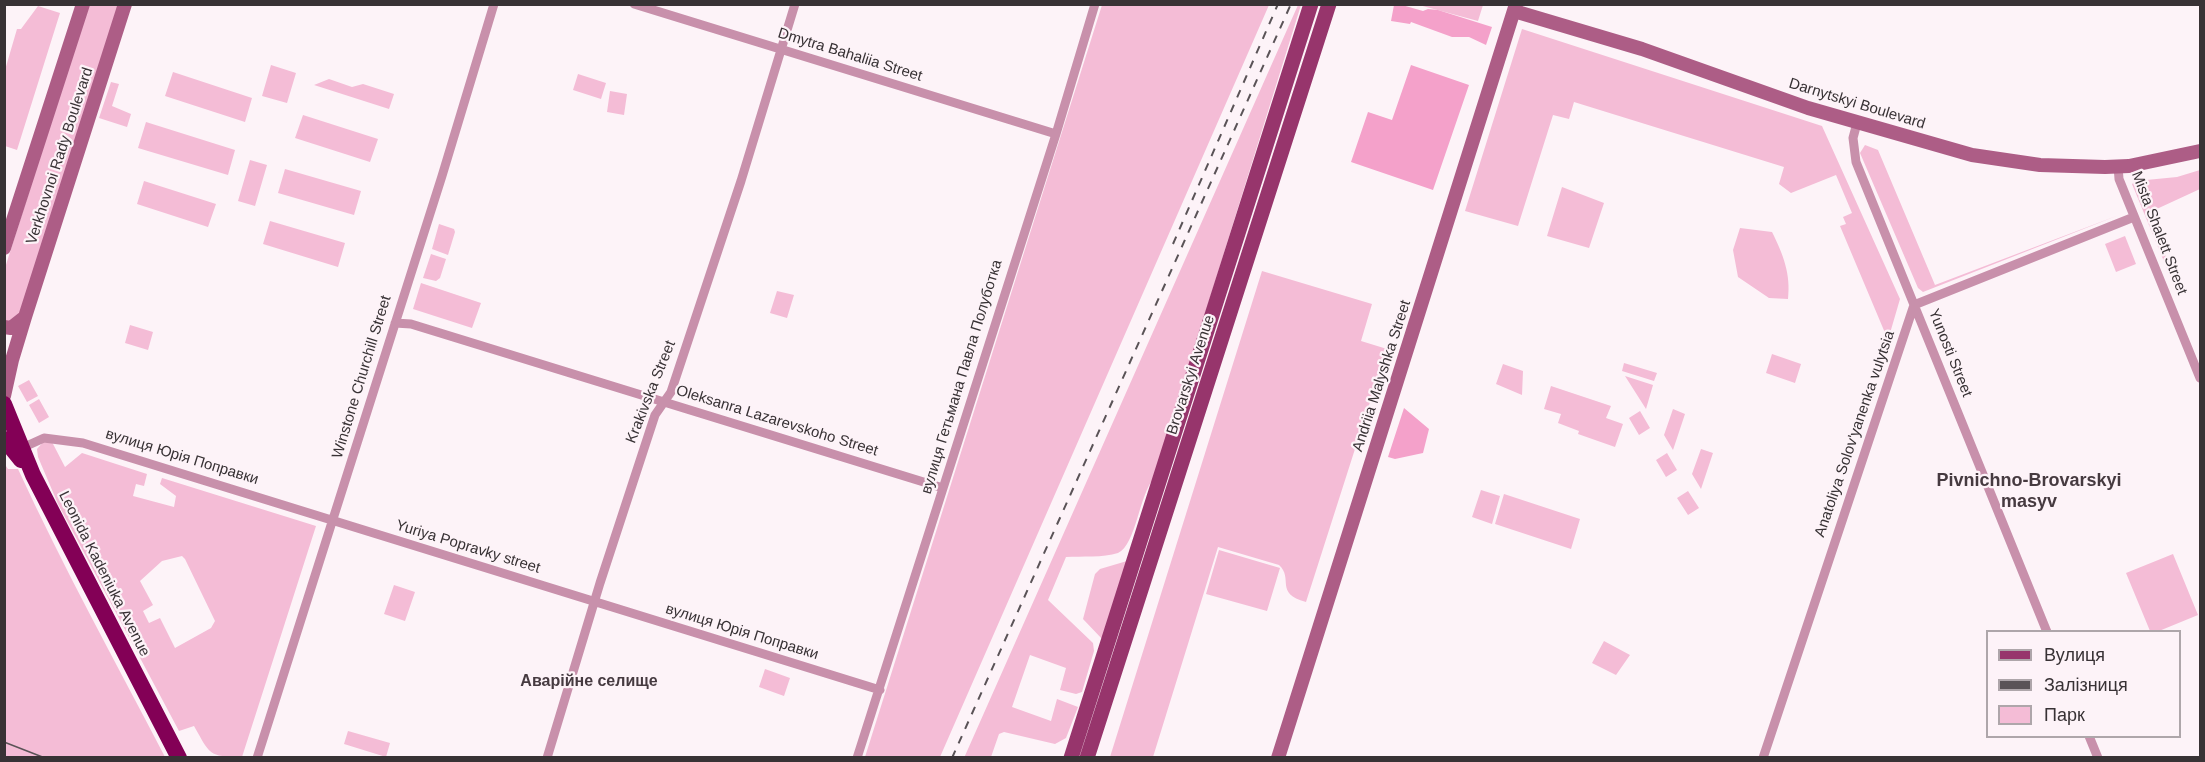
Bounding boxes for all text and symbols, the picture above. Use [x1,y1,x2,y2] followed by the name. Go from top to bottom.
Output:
[776,24,924,86] street label: Dmytra Bahaliia Street
[23,65,97,247] street label: Verkhovnoi Rady Boulevard
[1787,75,1927,133] street label: Darnytskyi Boulevard
[2127,169,2191,297] street label: Mista Shalett Street
[918,258,1006,496] street label: вулиця Гетьмана Павла Полуботка
[329,293,395,461] street label: Winstone Churchill Street
[1349,298,1415,454] street label: Andriia Malyshka Street
[1924,306,1976,400] street label: Yunosti Street
[1163,313,1219,437] street label: Brovarskyi Avenue
[1811,328,1899,540] street label: Anatoliya Solov'yanenka vulytsia
[622,338,680,446] street label: Krakivska Street
[674,382,880,460] street label: Oleksanra Lazarevskoho Street
[103,425,261,489] street label: вулиця Юрія Поправки
[1936,470,2122,512] district label: Pivnichno-Brovarskyi masyv
[54,488,154,660] street label: Leonida Kadeniuka Avenue
[394,516,542,578] street label: Yuriya Popravky street
[663,600,821,664] street label: вулиця Юрія Поправки
[1986,630,2181,738] legend
[2044,645,2105,665] text: Вулиця
[520,672,658,692] district label: Аварійне селище
[2044,675,2128,695] text: Залізниця
[2044,705,2085,725] text: Парк

